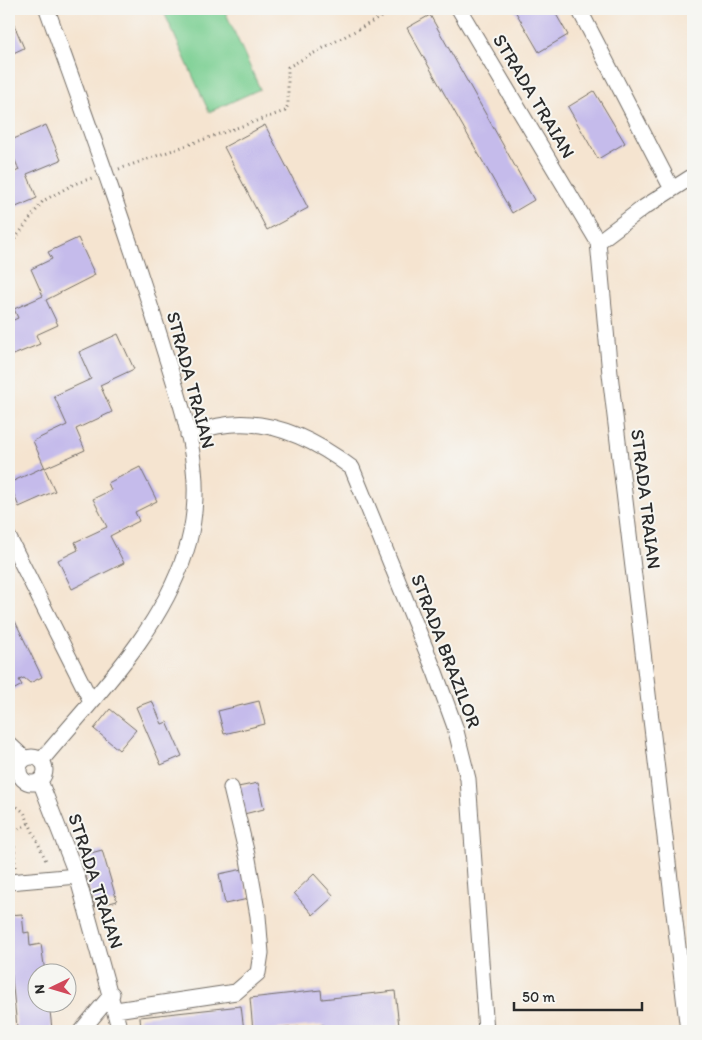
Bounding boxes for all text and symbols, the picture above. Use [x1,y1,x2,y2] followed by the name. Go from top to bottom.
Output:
[488,30,580,162] street label: STRADA TRAIAN
[162,309,220,451] street label: STRADA TRAIAN
[626,428,666,570] street label: STRADA TRAIAN
[406,571,486,731] street label: STRADA BRAZILOR
[63,810,129,952] street label: STRADA TRAIAN
[28,962,78,1012] north arrow
[514,980,642,1012] scale bar
[31,984,48,995] text: N
[522,988,555,1006] text: 50 m

